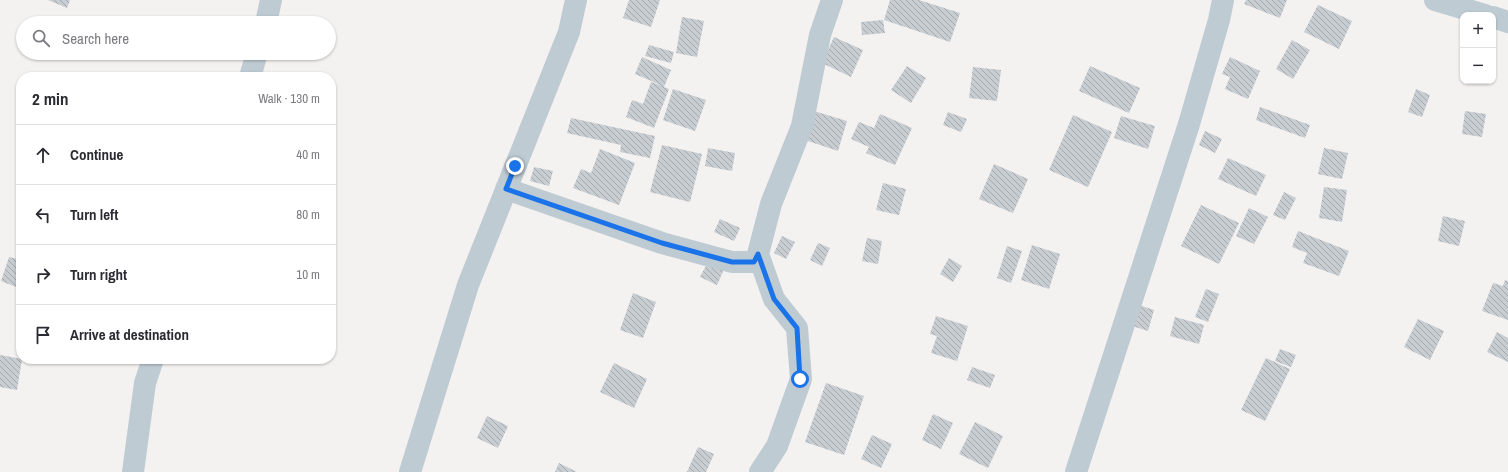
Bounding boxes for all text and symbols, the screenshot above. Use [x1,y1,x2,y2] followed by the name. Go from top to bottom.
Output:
[1460,12,1496,84] map controls
[1460,12,1496,48] button: +
[16,16,336,60] search box
[30,27,52,49] icon: search
[62,28,129,49] text: Search here
[1460,48,1496,84] button: −
[32,87,68,110] text: 2 min
[258,90,320,107] text: Walk · 130 m
[32,144,54,166] icon: ahead
[70,144,123,165] text: Continue
[296,146,320,163] text: 40 m
[506,157,524,175] route end
[32,204,54,226] icon: left
[70,204,118,225] text: Turn left
[296,206,320,223] text: 80 m
[32,264,54,286] icon: right
[70,264,127,285] text: Turn right
[296,266,320,283] text: 10 m
[32,324,54,346] icon: arrive
[70,324,189,345] text: Arrive at destination
[791,370,809,388] route start

